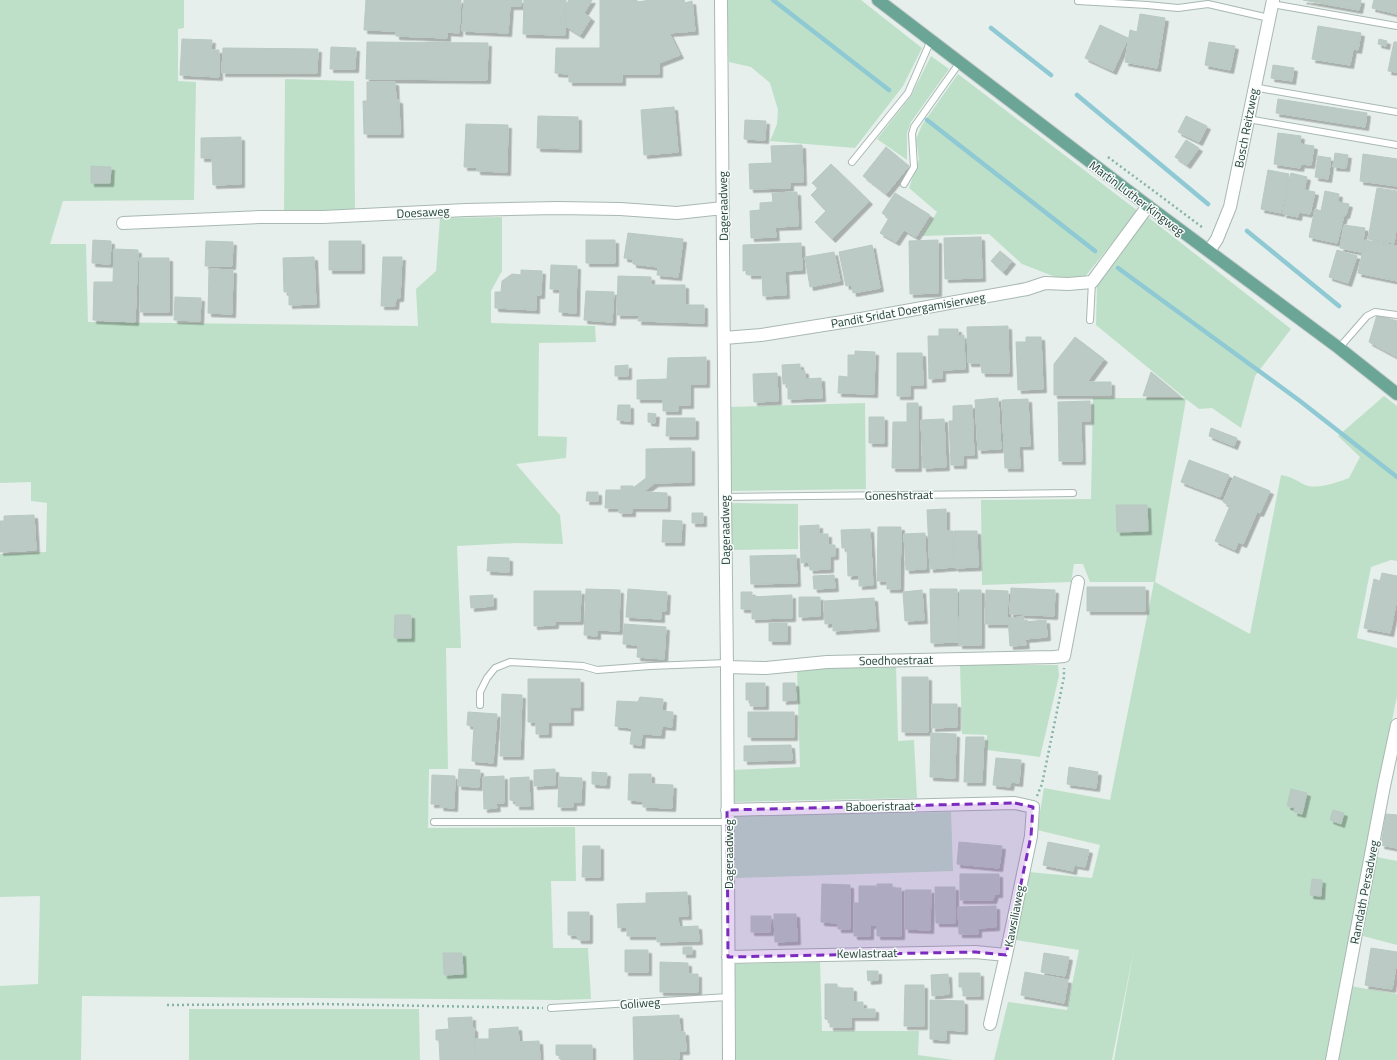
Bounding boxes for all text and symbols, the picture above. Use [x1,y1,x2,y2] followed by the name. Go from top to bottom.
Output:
[1229,87,1263,169] street label: Bosch Reitzweg
[1085,156,1189,240] street label: Martin Luther Kingweg
[713,171,733,241] street label: Dageraadweg
[396,201,450,223] street label: Doesaweg
[829,287,987,333] street label: Pandit Sridat Doergamisierweg
[865,485,934,505] street label: Goneshstraat
[715,495,735,565] street label: Dageraadweg
[859,650,934,670] street label: Soedhoestraat
[845,796,915,816] street label: Baboeristraat
[719,819,738,889] street label: Dageraadweg
[1345,838,1383,946] street label: Ramdath Persadweg
[999,883,1029,949] street label: Kawsiliaweg
[836,943,898,963] street label: Kewlastraat
[619,992,661,1014] street label: Goliweg

